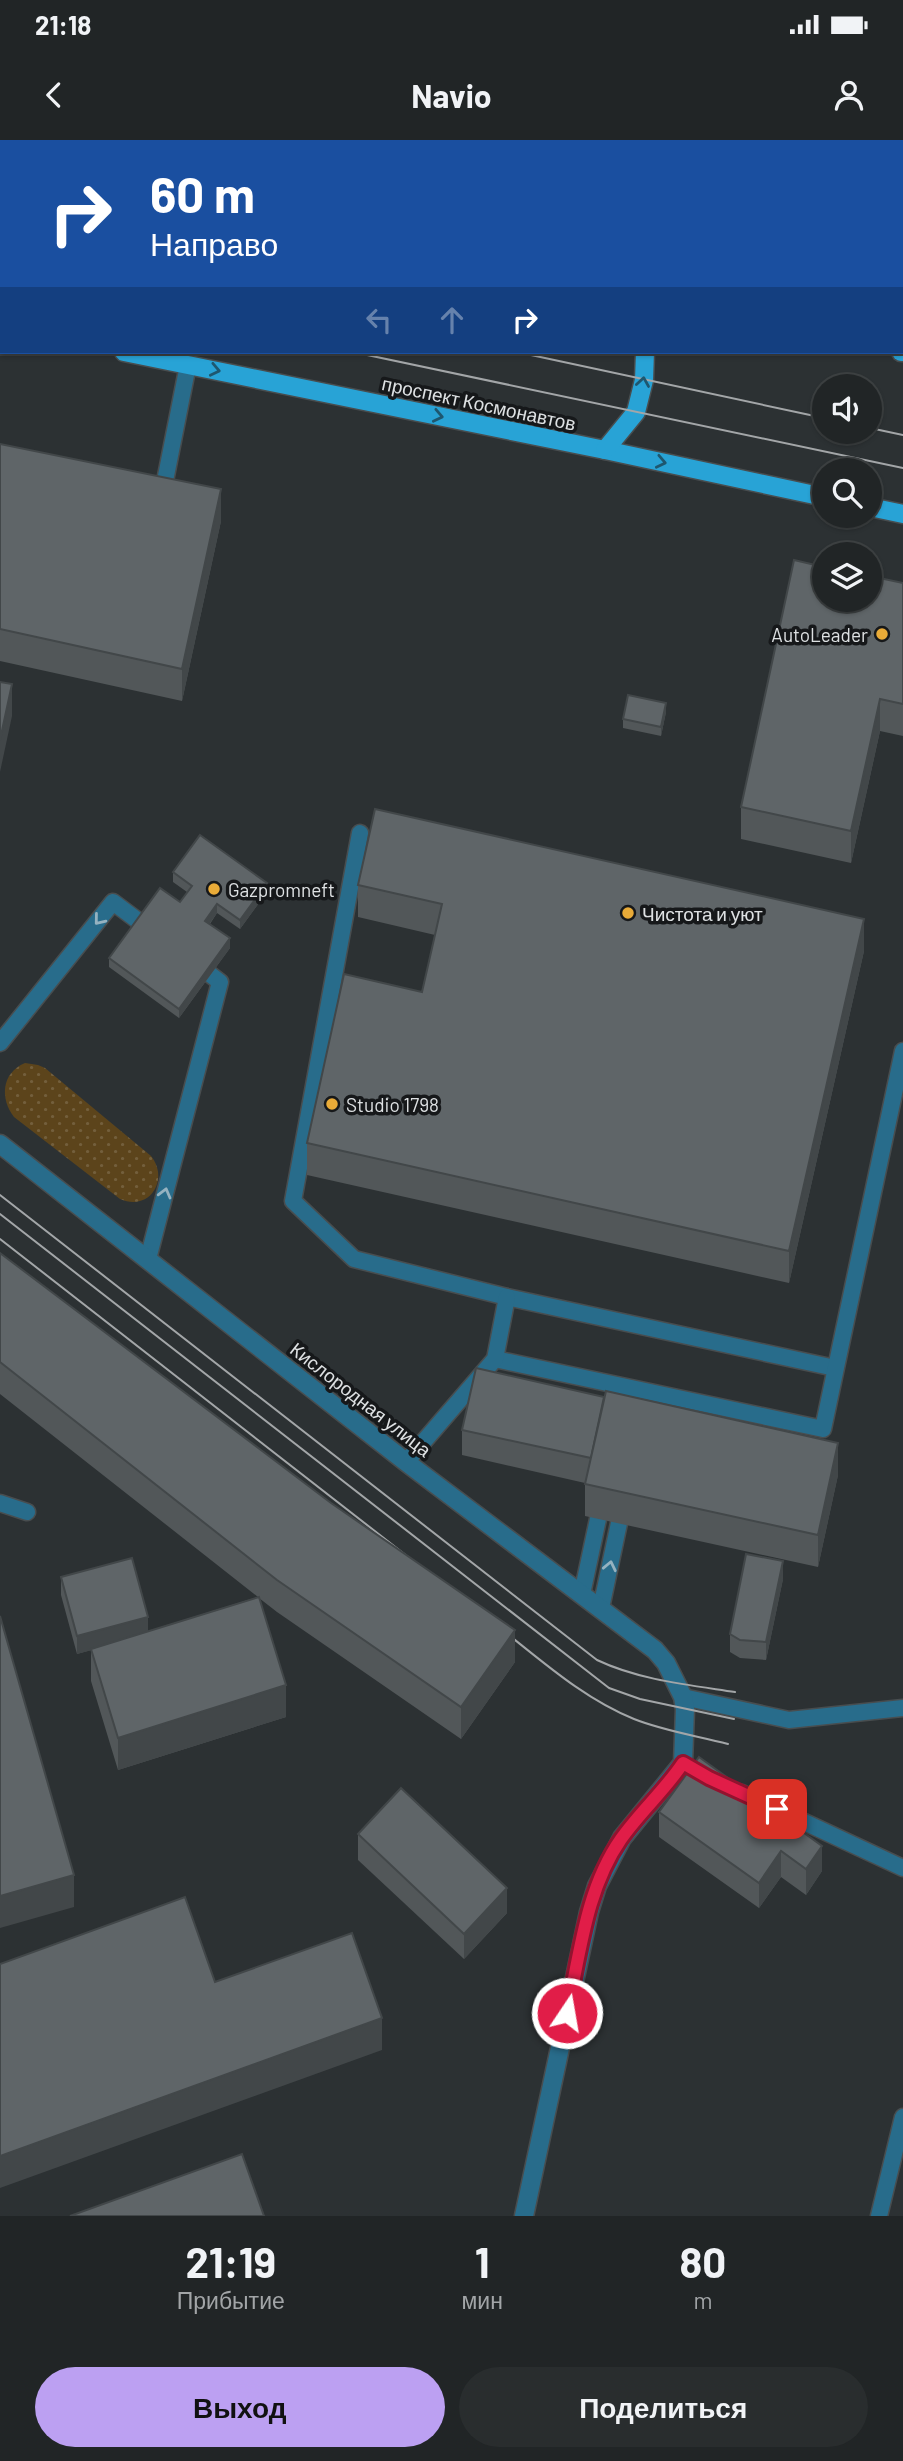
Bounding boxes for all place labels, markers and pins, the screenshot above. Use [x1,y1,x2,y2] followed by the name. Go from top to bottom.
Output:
[771,623,868,646] place label: AutoLeader
[874,626,890,642] marker: AutoLeader
[228,878,335,901] place label: Gazpromneft
[206,881,222,897] marker: Gazpromneft
[642,902,763,925] place label: Чистота и уют
[620,905,636,921] marker: Чистота и уют
[346,1093,439,1116] place label: Studio 1798
[324,1096,340,1112] marker: Studio 1798
[747,1779,807,1839] pin

